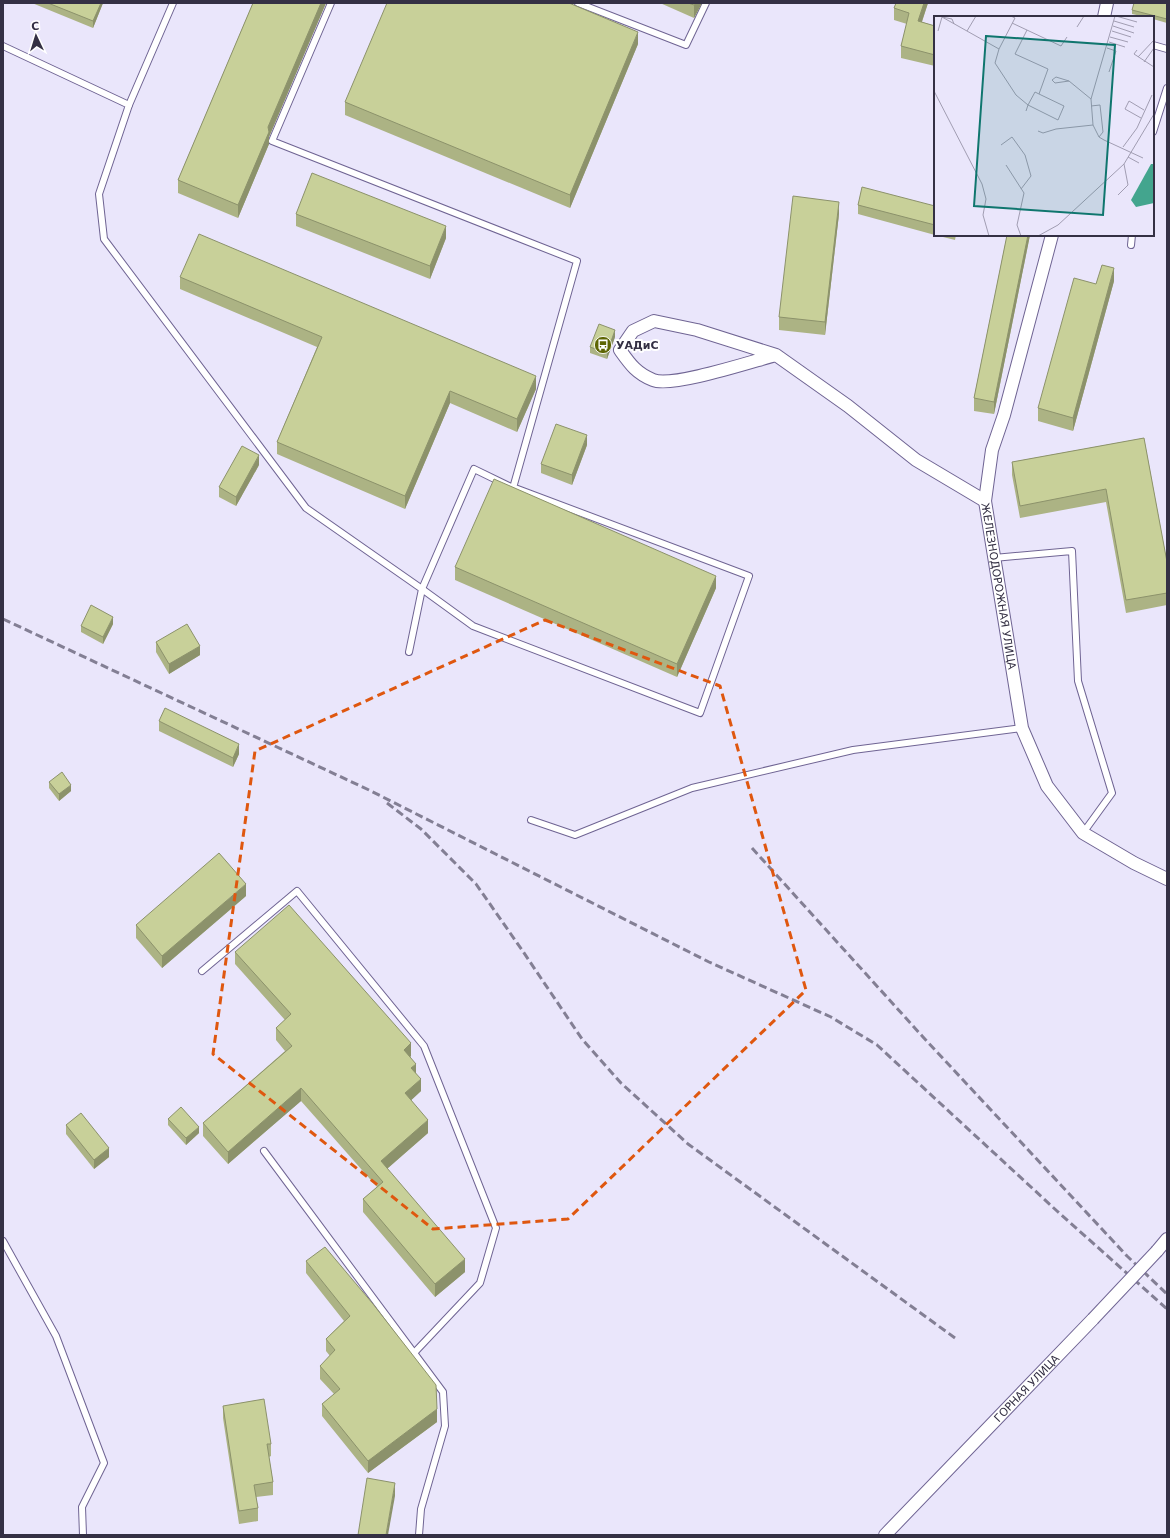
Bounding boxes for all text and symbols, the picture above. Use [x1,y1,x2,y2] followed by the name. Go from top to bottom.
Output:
[16,16,56,56] north arrow
[934,16,1154,236] inset map
[31,20,40,33] text: С
[593,335,613,355] bus stop icon: УАДиС
[616,339,659,352] place label: УАДиС
[978,502,1018,671] street label: ЖЕЛЕЗНОДОРОЖНАЯ УЛИЦА
[992,1352,1062,1425] street label: ГОРНАЯ УЛИЦА

